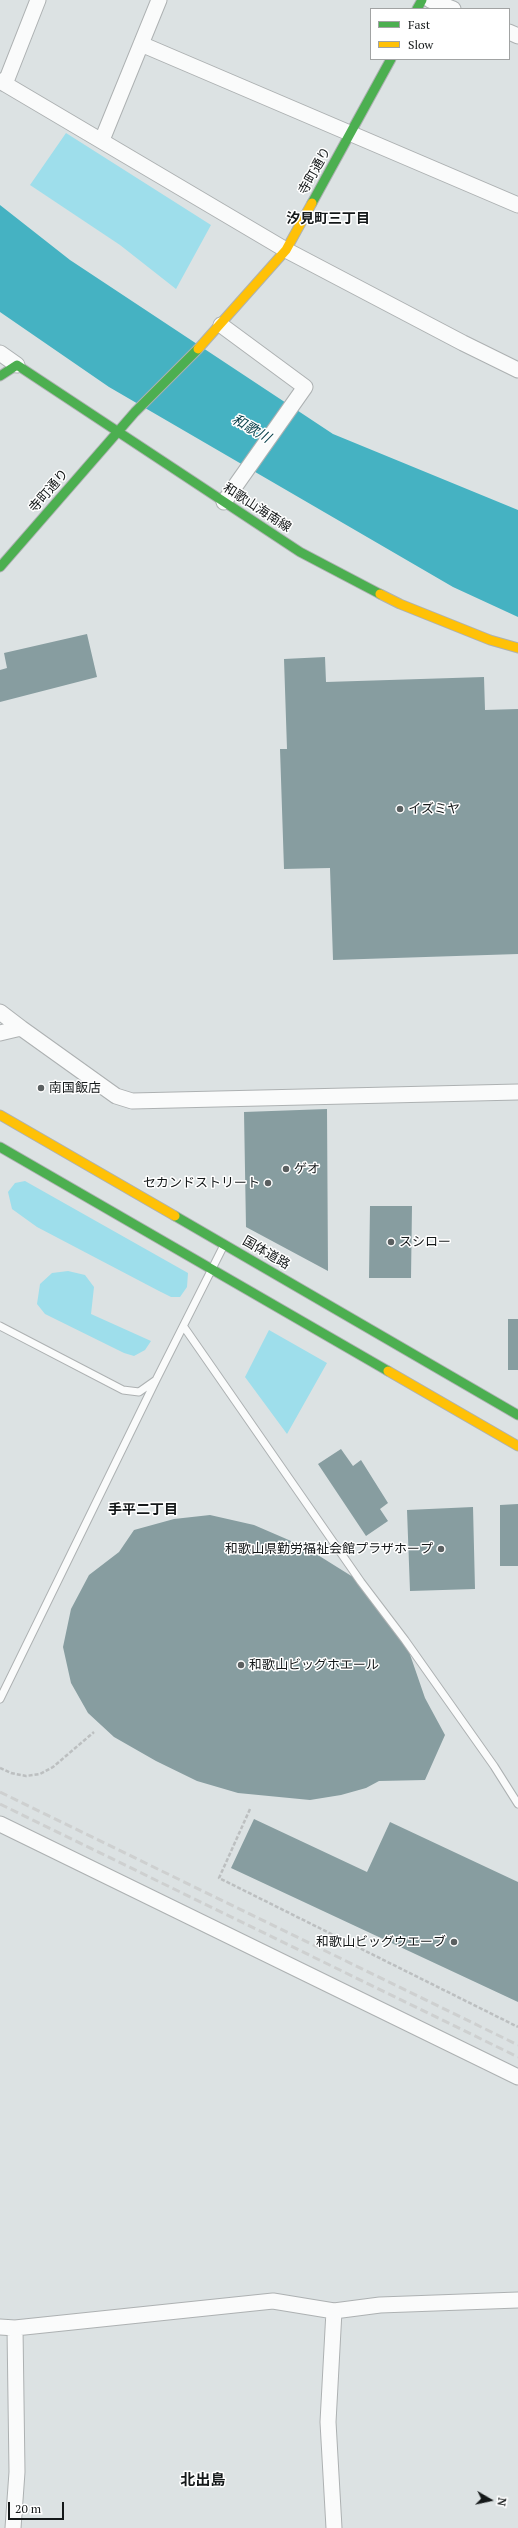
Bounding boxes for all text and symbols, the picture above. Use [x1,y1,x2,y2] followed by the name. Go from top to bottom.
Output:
[370,8,510,60] legend
[408,17,430,32] text: Fast
[408,37,433,52] text: Slow
[296,144,334,198] street label: 寺町通り
[286,211,370,227] district label: 汐見町三丁目
[229,411,273,447] water label: 和歌川
[26,466,72,516] street label: 寺町通り
[220,480,294,536] street label: 和歌山海南線
[408,801,460,817] place label: イズミヤ
[395,804,405,814] marker: イズミヤ
[49,1080,101,1096] place label: 南国飯店
[36,1083,46,1093] marker: 南国飯店
[294,1161,320,1177] place label: ゲオ
[281,1164,291,1174] marker: ゲオ
[143,1175,260,1191] place label: セカンドストリート
[263,1178,273,1188] marker: セカンドストリート
[240,1233,292,1273] street label: 国体道路
[399,1234,451,1250] place label: スシロー
[386,1237,396,1247] marker: スシロー
[108,1502,178,1518] district label: 手平二丁目
[225,1541,433,1557] place label: 和歌山県勤労福祉会館プラザホープ
[436,1544,446,1554] marker: 和歌山県勤労福祉会館プラザホープ
[249,1657,379,1673] place label: 和歌山ビッグホエール
[236,1660,246,1670] marker: 和歌山ビッグホエール
[316,1934,446,1950] place label: 和歌山ビッグウエーブ
[449,1937,459,1947] marker: 和歌山ビッグウエーブ
[181,2472,225,2490] district label: 北出島
[470,2480,510,2520] north arrow
[10,2494,66,2520] scale bar
[494,2497,509,2507] text: N
[15,2501,41,2516] text: 20 m

